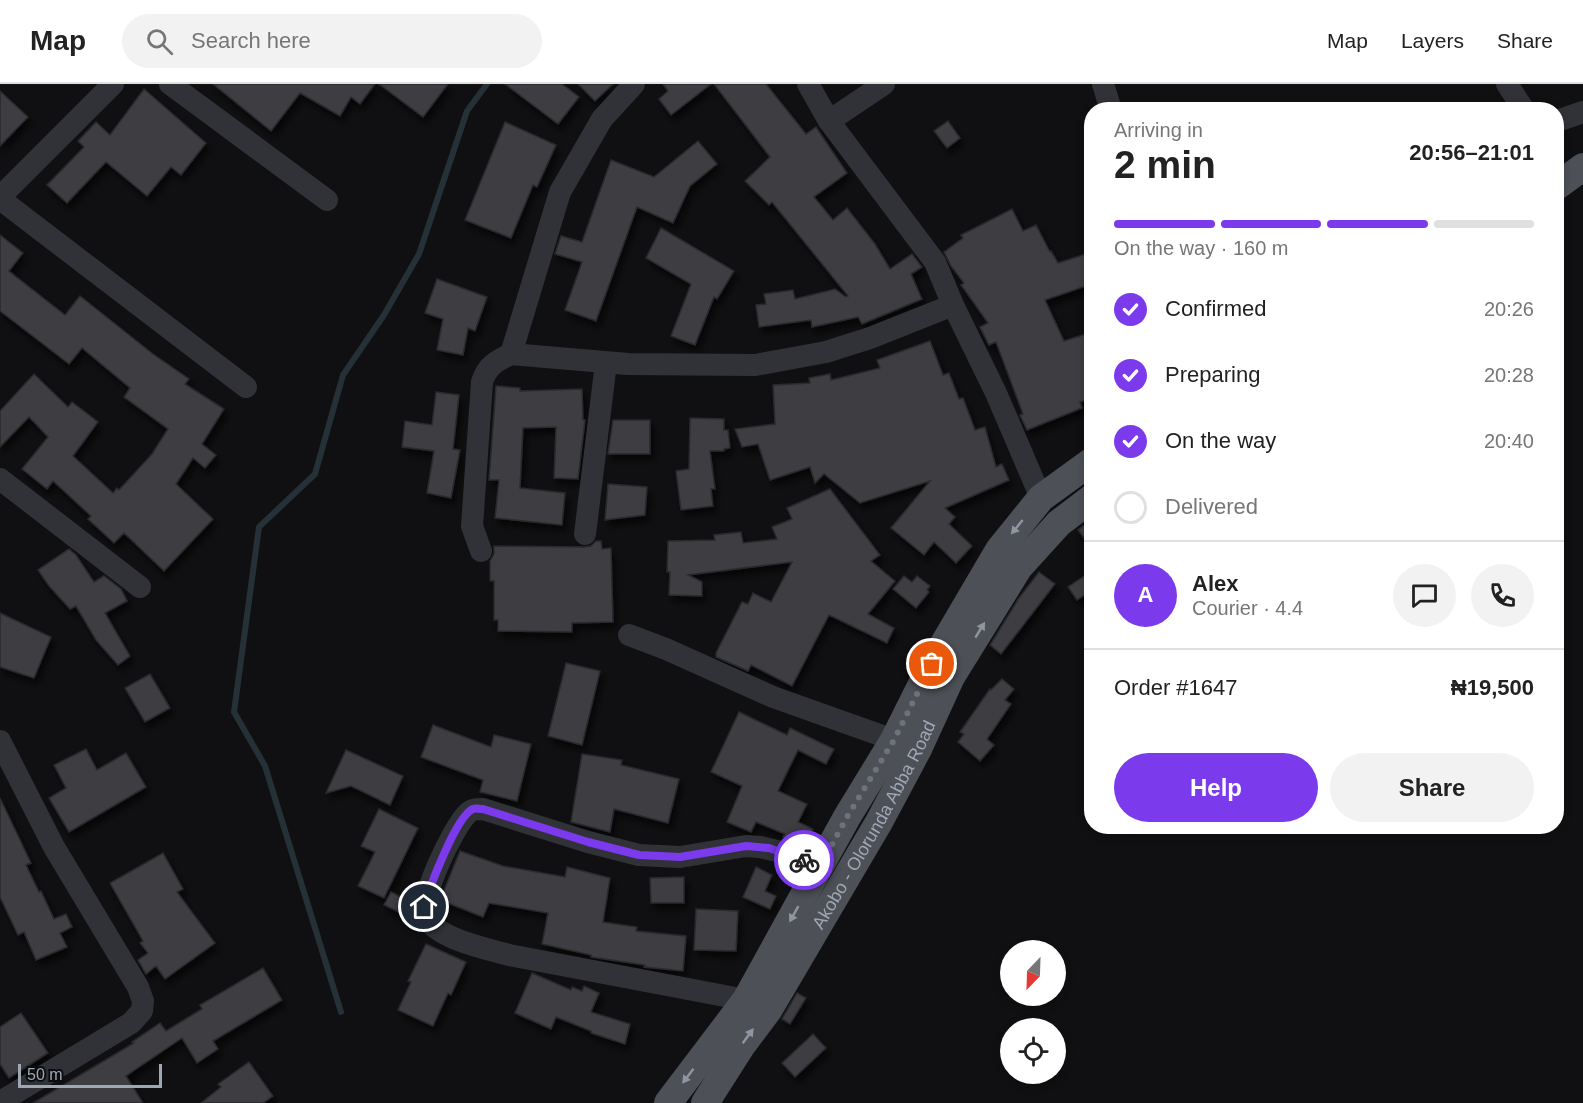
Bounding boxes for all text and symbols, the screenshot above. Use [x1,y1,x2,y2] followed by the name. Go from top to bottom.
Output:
[122,14,542,68] search box
[30,25,86,56] text: Map
[143,25,176,58] icon: search
[191,28,311,53] text: Search here
[1327,29,1368,52] text: Map
[1401,29,1464,52] text: Layers
[1497,29,1553,52] text: Share
[1114,119,1203,141] text: Arriving in
[1409,140,1534,165] text: 20:56–21:01
[1114,143,1216,186] text: 2 min
[1114,237,1289,259] text: On the way · 160 m
[1114,293,1147,326] icon: check
[1165,296,1266,321] text: Confirmed
[1484,298,1534,320] text: 20:26
[1114,359,1147,392] icon: check
[1165,362,1260,387] text: Preparing
[1484,364,1534,386] text: 20:28
[1114,425,1147,458] icon: check
[1165,428,1276,453] text: On the way
[1484,430,1534,452] text: 20:40
[1165,494,1258,519] text: Delivered
[1011,519,1024,535] one-way arrow
[1393,564,1456,627] button: chat
[1471,564,1534,627] button: phone
[1192,571,1238,596] text: Alex
[1138,582,1153,607] text: A
[1192,597,1303,619] text: Courier · 4.4
[974,622,985,638] one-way arrow
[906,638,957,689] pin
[915,647,948,680] icon: bag
[1114,675,1238,700] text: Order #1647
[1451,675,1534,700] text: ₦19,500
[808,717,940,933] street label: Akobo - Olorunda Abba Road
[1114,753,1318,822] button: Help
[1330,753,1534,822] button: Share
[774,830,834,890] courier
[788,844,821,877] icon: bike
[398,881,449,932] pin
[407,890,440,923] icon: home
[790,905,800,922] one-way arrow
[1000,940,1066,1006] north arrow
[1000,940,1066,1084] map controls
[1000,1018,1066,1084] button: locate
[742,1029,754,1045] one-way arrow
[18,1061,162,1088] scale bar
[27,1066,63,1083] text: 50 m
[682,1068,694,1084] one-way arrow

